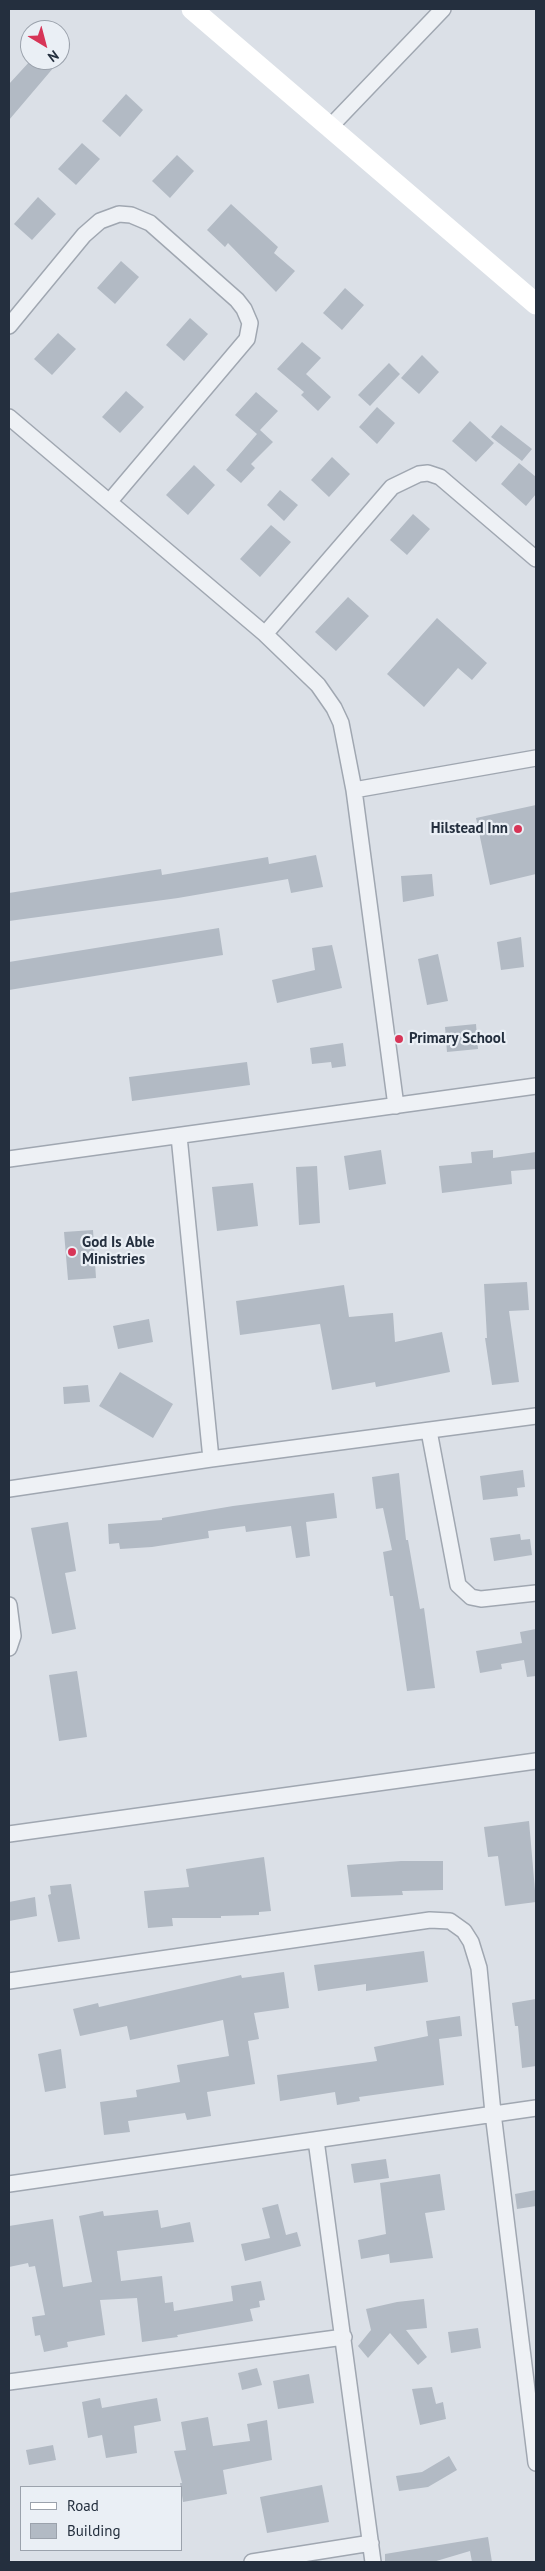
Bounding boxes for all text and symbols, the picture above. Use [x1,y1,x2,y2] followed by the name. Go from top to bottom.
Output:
[20,20,70,70] north arrow
[44,46,63,66] text: N
[431,820,508,838] place label: Hilstead Inn
[512,823,524,835] marker: Hilstead Inn
[409,1030,505,1048] place label: Primary School
[393,1033,405,1045] marker: Primary School
[82,1234,155,1269] place label: God Is Able Ministries
[66,1246,78,1258] marker: God Is Able Ministries
[20,2486,182,2551] legend
[67,2496,99,2515] text: Road
[67,2521,121,2540] text: Building

